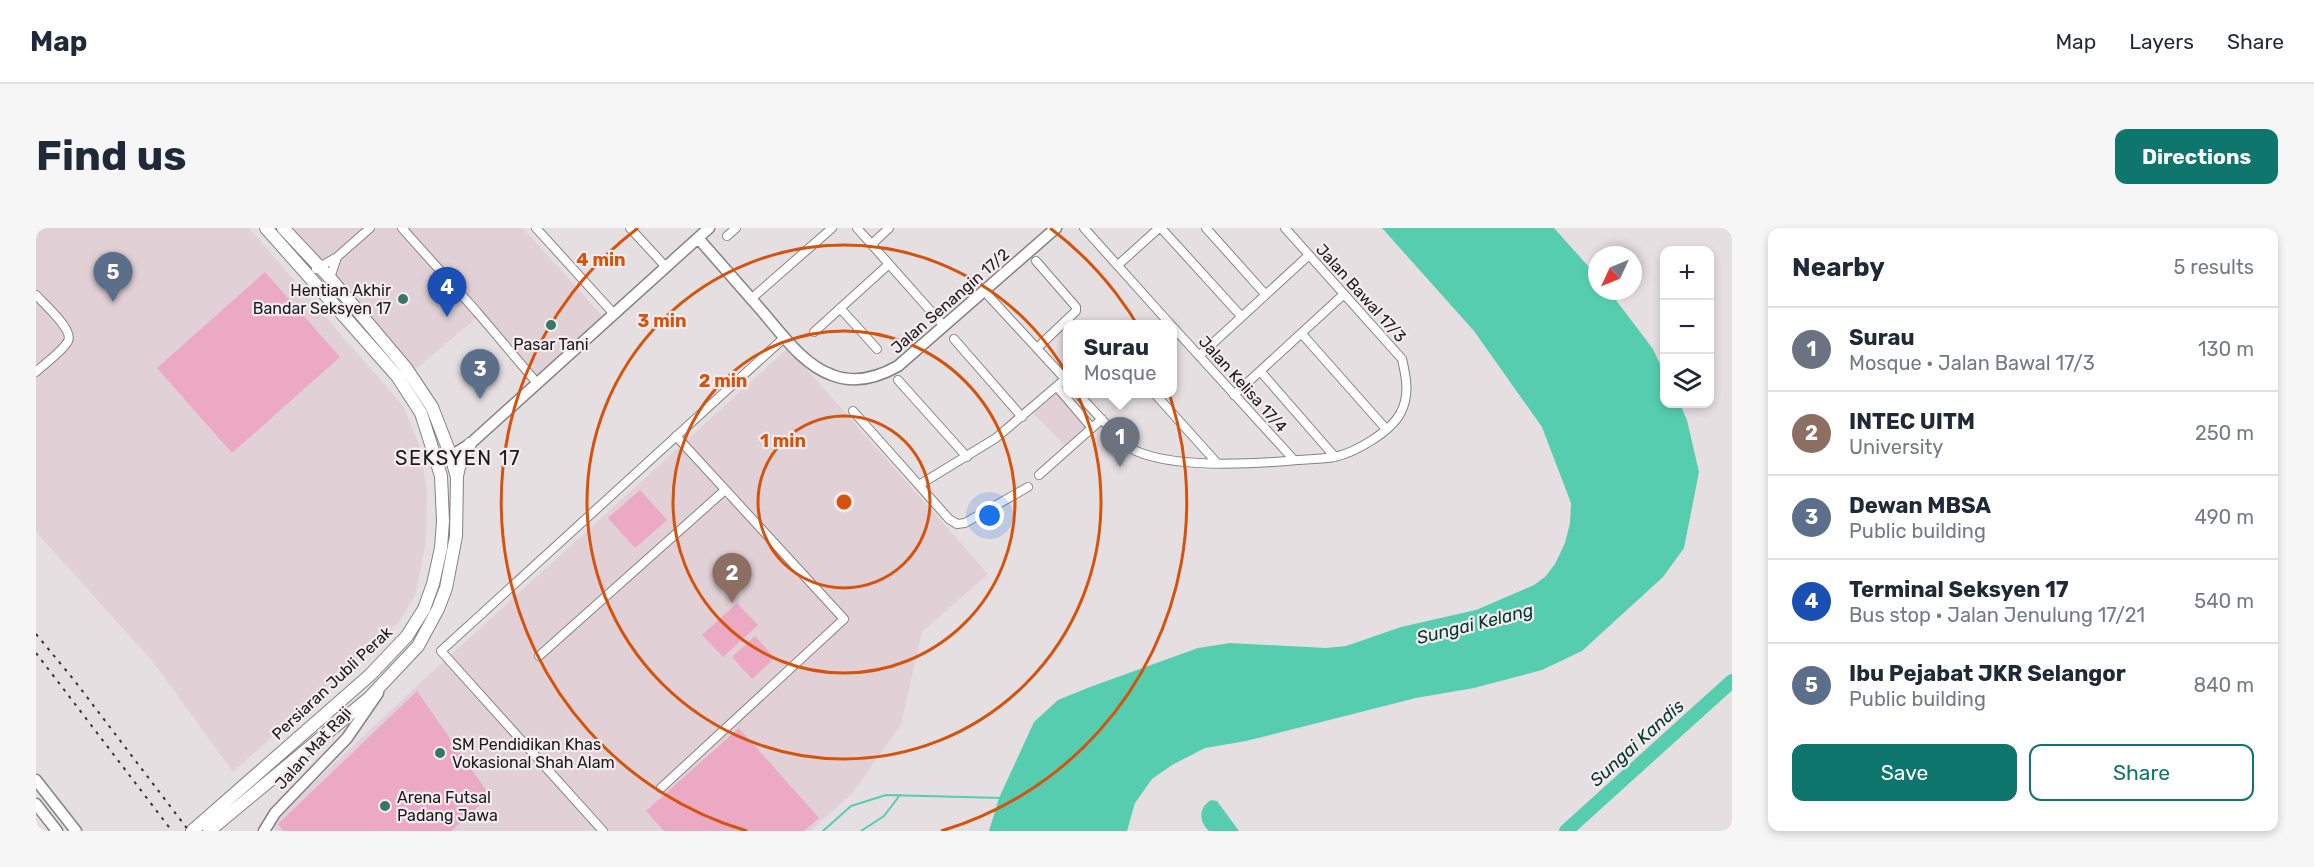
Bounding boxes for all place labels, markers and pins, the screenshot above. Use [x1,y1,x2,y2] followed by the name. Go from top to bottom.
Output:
[94,253,133,302] pin: 5
[428,268,466,317] pin: 4
[253,281,391,318] place label: Hentian Akhir Bandar Seksyen 17
[396,292,410,306] marker: Hentian Akhir Bandar Seksyen 17
[544,318,558,332] marker: Pasar Tani
[513,335,589,354] place label: Pasar Tani
[460,350,500,399] pin: 3
[1100,418,1140,467] pin: 1
[834,492,854,512] centre of rings
[712,554,752,603] pin: 2
[452,735,615,772] place label: SM Pendidikan Khas Vokasional Shah Alam
[433,746,447,760] marker: SM Pendidikan Khas Vokasional Shah Alam
[397,788,498,825] place label: Arena Futsal Padang Jawa
[378,799,392,813] marker: Arena Futsal Padang Jawa

